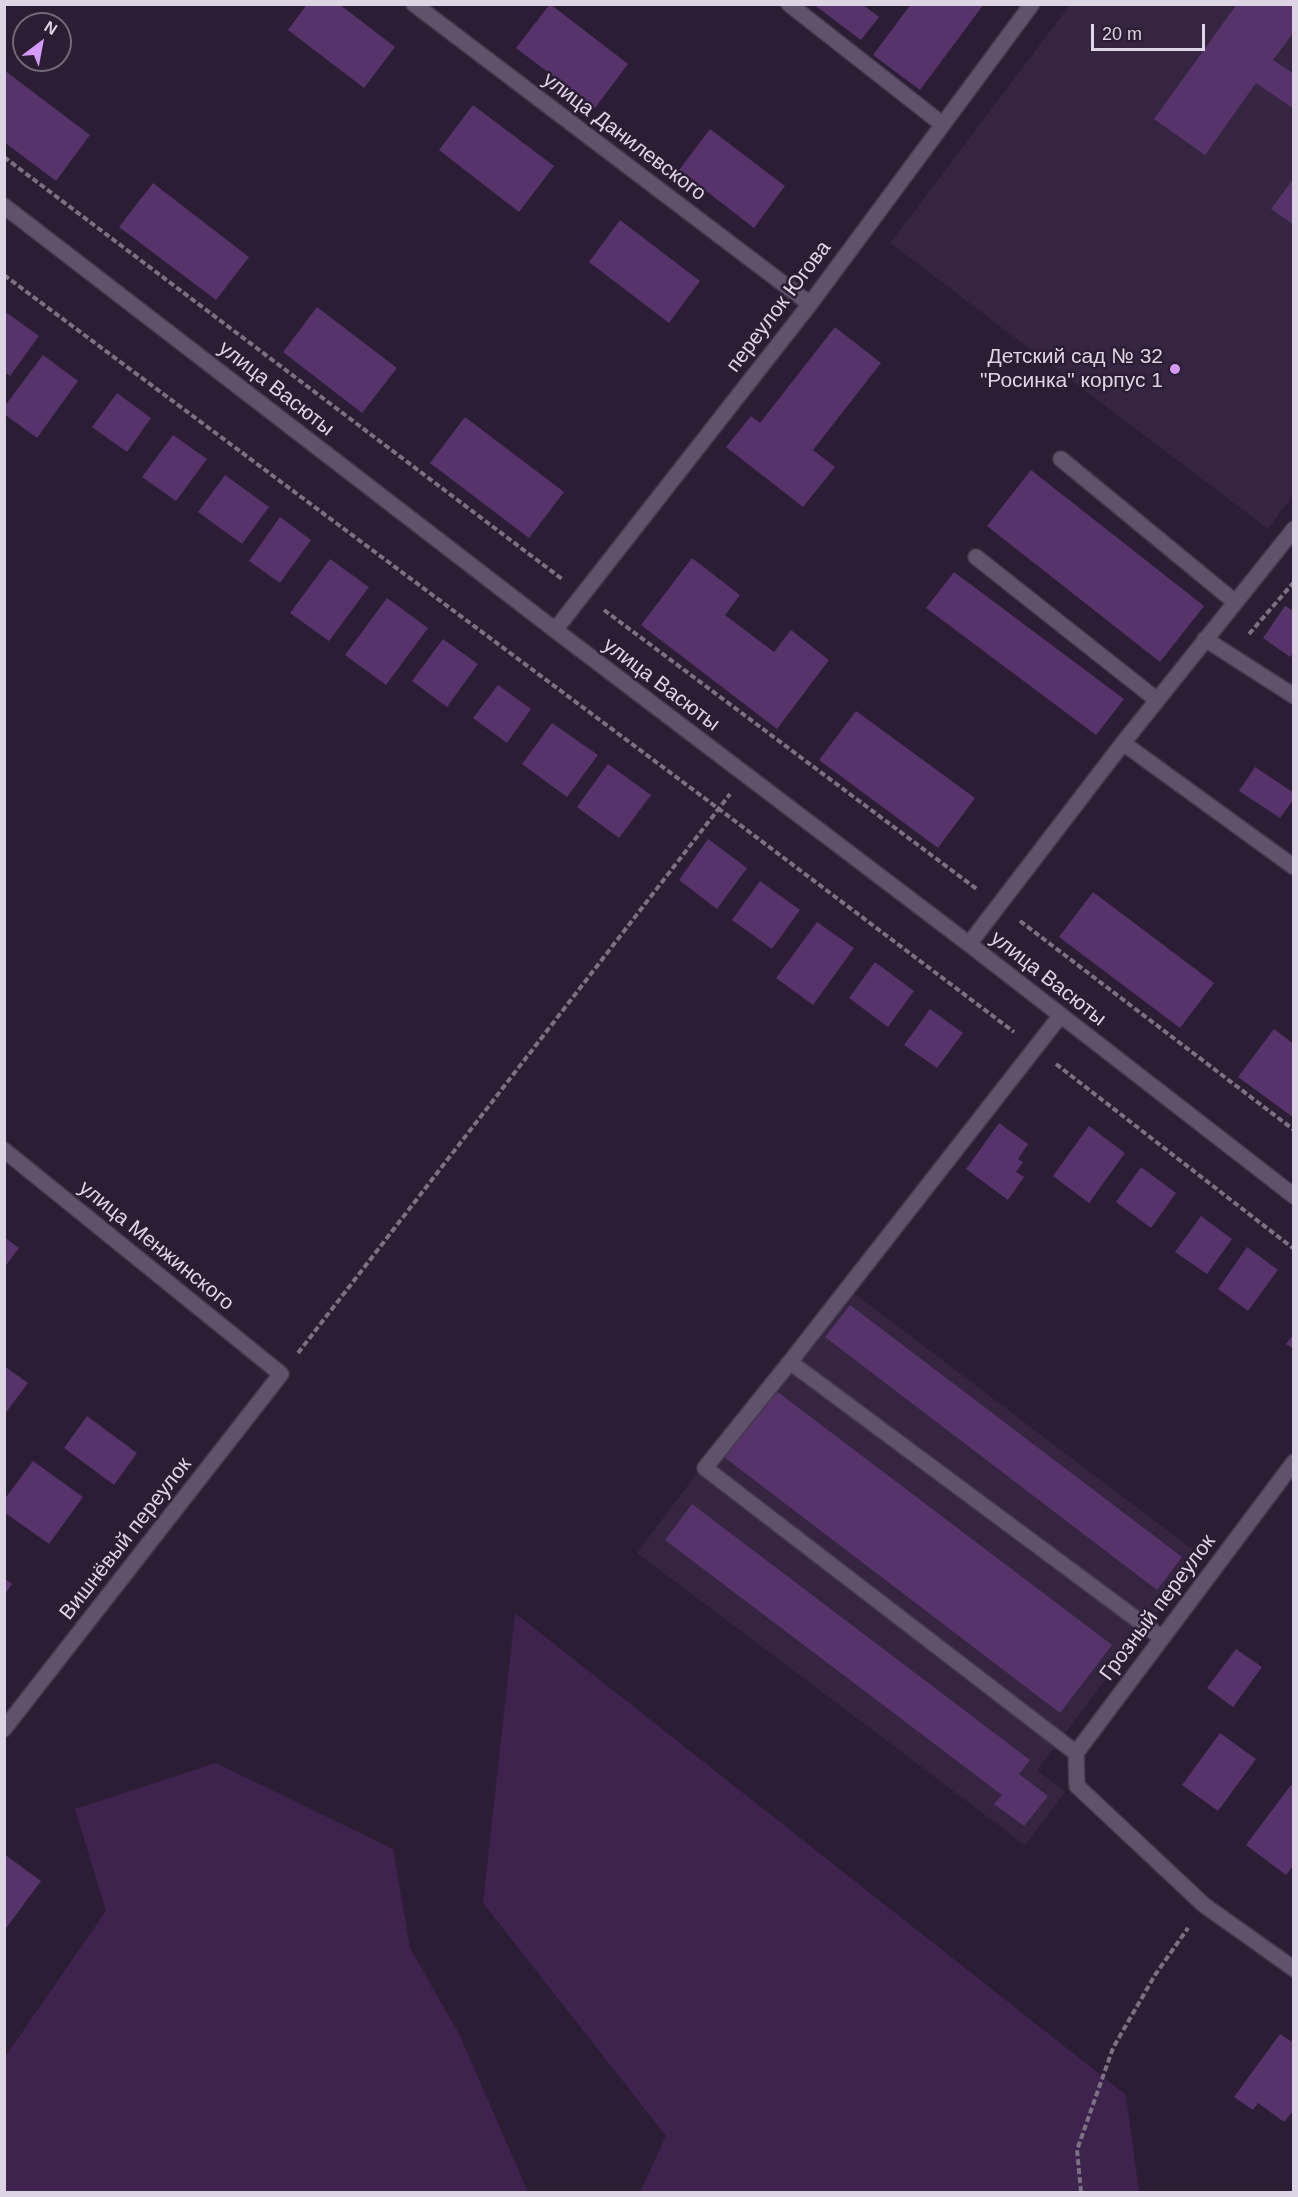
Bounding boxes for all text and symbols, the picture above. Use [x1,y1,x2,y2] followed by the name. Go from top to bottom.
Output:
[12,12,72,72] north arrow
[1094,12,1208,50] scale bar
[41,18,60,38] text: N
[1102,24,1142,44] text: 20 m
[537,67,711,207] street label: улица Данилевского
[721,236,837,378] street label: переулок Югова
[213,336,339,442] street label: улица Васюты
[980,344,1163,394] place label: Детский сад № 32 "Росинка" корпус 1
[1168,362,1182,376] marker: Детский сад № 32 "Росинка" корпус 1
[598,633,724,737] street label: улица Васюты
[985,926,1111,1032] street label: улица Васюты
[73,1176,239,1316] street label: улица Менжинского
[55,1453,197,1625] street label: Вишнёвый переулок
[1095,1530,1221,1686] street label: Грозный переулок

